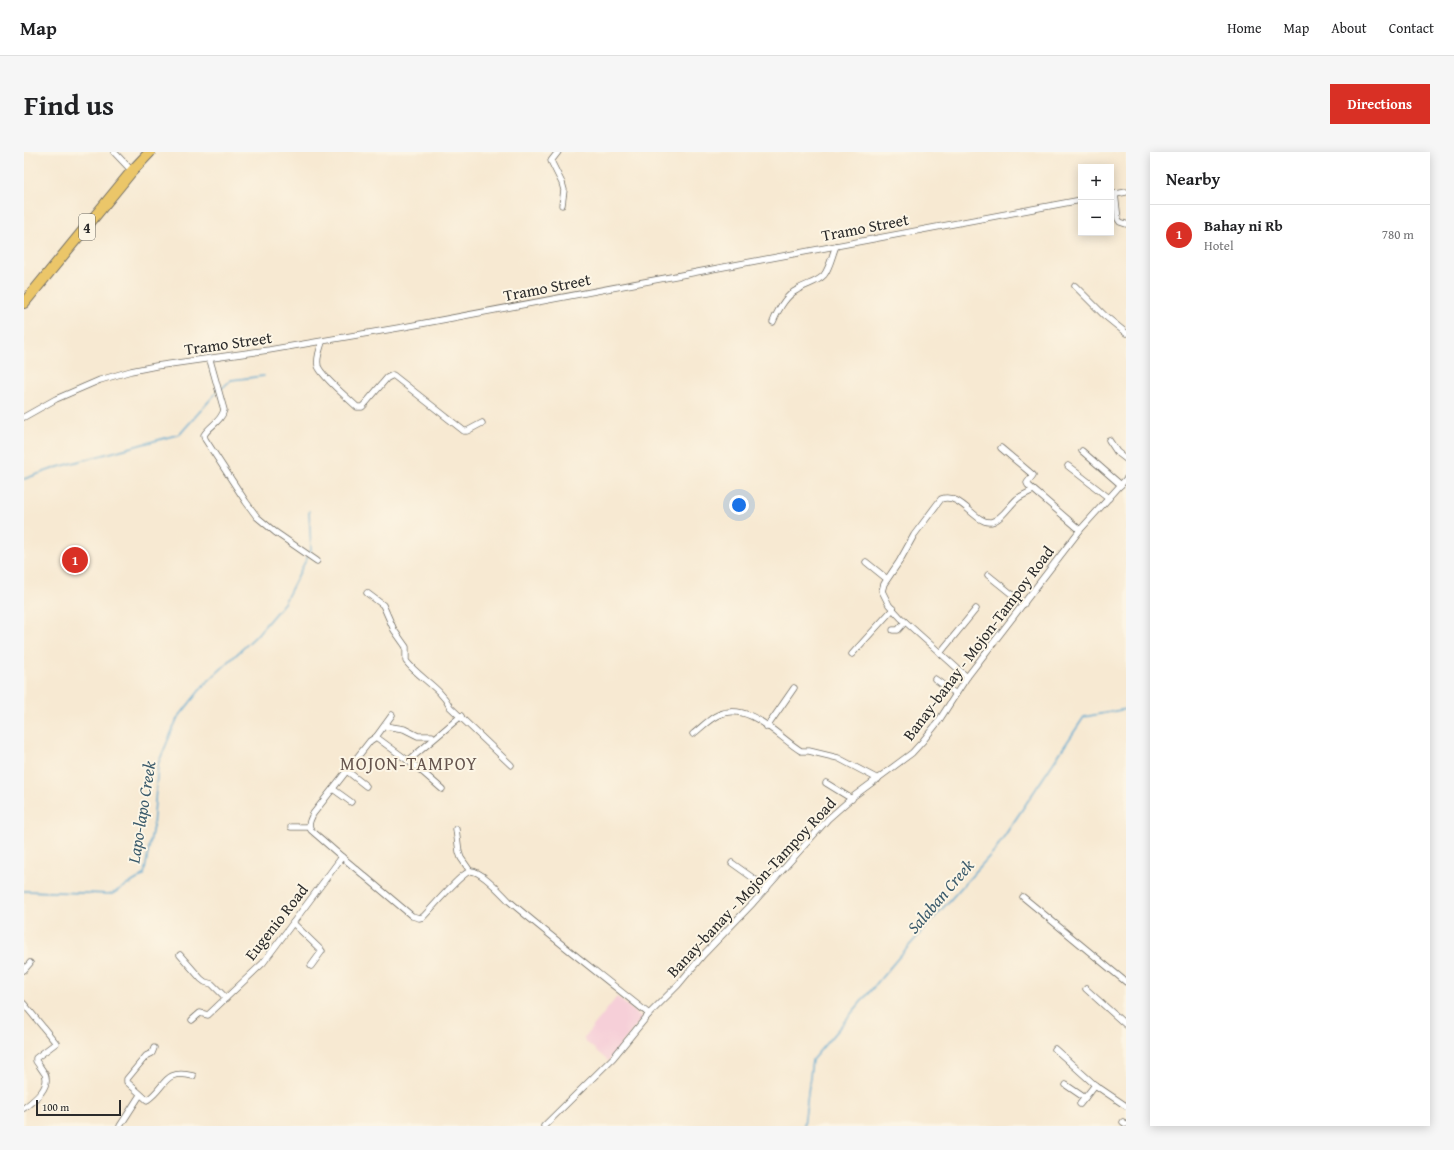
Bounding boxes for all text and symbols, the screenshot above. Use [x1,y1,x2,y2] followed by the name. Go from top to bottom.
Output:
[20,14,57,42] text: Map
[1227,18,1262,38] text: Home
[1284,18,1309,38] text: Map
[1331,18,1367,38] text: About
[1389,18,1434,38] text: Contact
[24,84,114,125] text: Find us
[1330,84,1430,124] button: Directions
[1078,164,1114,236] map controls
[1078,164,1114,200] button: +
[1166,166,1220,191] text: Nearby
[1078,200,1114,236] button: −
[819,207,911,247] street label: Tramo Street
[79,214,95,240] road number: 4
[1204,215,1283,236] text: Bahay ni Rb
[1176,225,1182,244] text: 1
[1382,225,1414,244] text: 780 m
[1204,236,1234,255] text: Hotel
[501,267,593,307] street label: Tramo Street
[183,325,274,361] street label: Tramo Street
[729,495,749,515] your location
[897,540,1060,745] street label: Banay-banay - Mojon-Tampoy Road
[62,545,88,575] pin: 1
[340,750,478,777] district label: MOJON-TAMPOY
[120,759,161,866] water label: Lapo-lapo Creek
[661,791,841,982] street label: Banay-banay - Mojon-Tampoy Road
[901,853,980,939] water label: Salaban Creek
[239,878,314,965] street label: Eugenio Road
[36,1098,121,1117] scale bar
[42,1099,69,1115] text: 100 m

